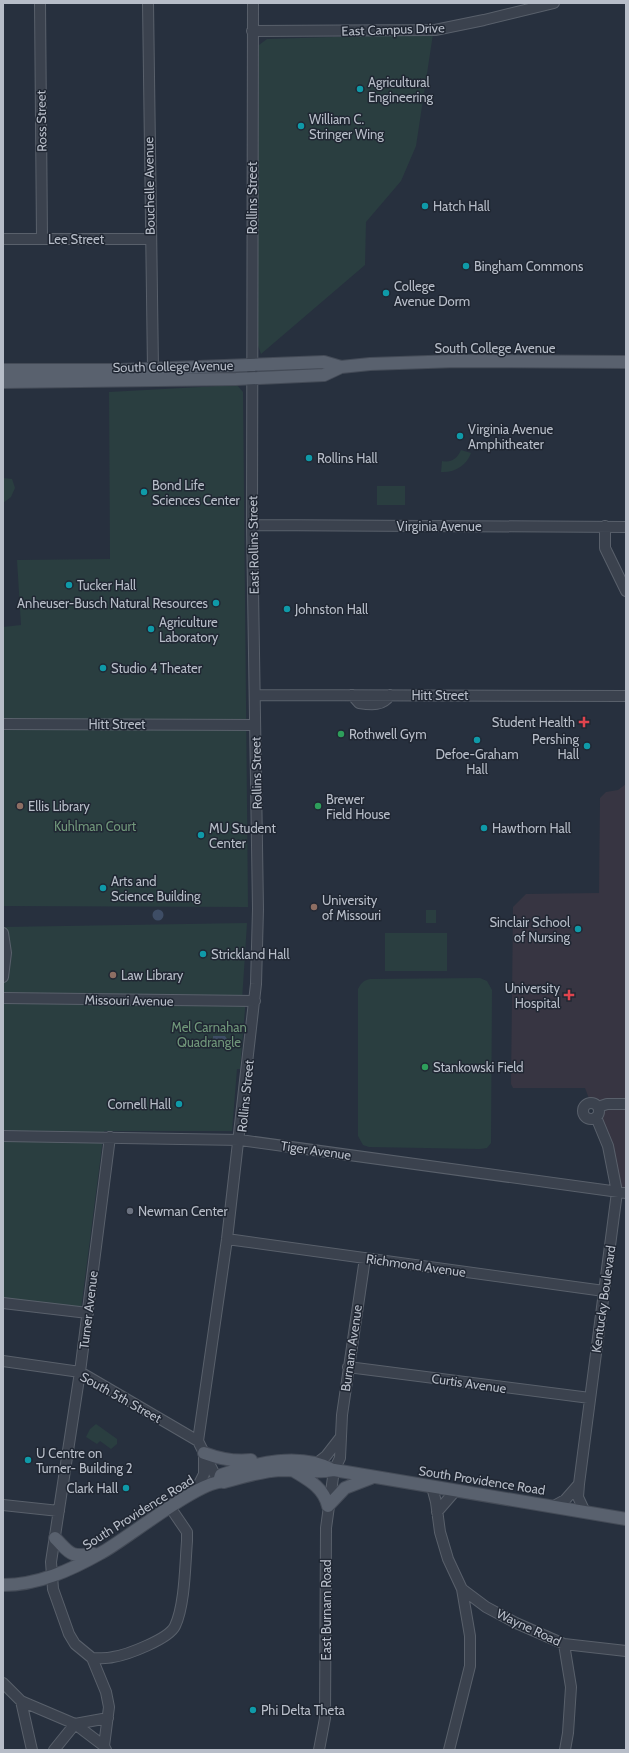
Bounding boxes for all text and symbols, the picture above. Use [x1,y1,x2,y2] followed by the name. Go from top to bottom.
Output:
[341,19,445,39] street label: East Campus Drive
[368,74,434,105] place label: Agricultural Engineering
[355,84,365,94] marker: Agricultural Engineering
[32,89,50,152] street label: Ross Street
[309,111,384,142] place label: William C. Stringer Wing
[296,121,306,131] marker: William C. Stringer Wing
[140,136,158,235] street label: Bouchelle Avenue
[244,161,260,234] street label: Rollins Street
[433,198,490,214] place label: Hatch Hall
[420,201,430,211] marker: Hatch Hall
[48,231,105,247] street label: Lee Street
[474,258,584,274] place label: Bingham Commons
[461,261,471,271] marker: Bingham Commons
[394,278,470,309] place label: College Avenue Dorm
[381,288,391,298] marker: College Avenue Dorm
[435,340,556,356] street label: South College Avenue
[112,357,234,375] street label: South College Avenue
[468,421,554,452] place label: Virginia Avenue Amphitheater
[455,431,465,441] marker: Virginia Avenue Amphitheater
[317,450,378,466] place label: Rollins Hall
[304,453,314,463] marker: Rollins Hall
[152,477,241,508] place label: Bond Life Sciences Center
[139,487,149,497] marker: Bond Life Sciences Center
[244,495,262,595] street label: East Rollins Street
[396,518,482,534] street label: Virginia Avenue
[77,577,136,593] place label: Tucker Hall
[64,580,74,590] marker: Tucker Hall
[17,595,209,611] place label: Anheuser-Busch Natural Resources
[211,598,221,608] marker: Anheuser-Busch Natural Resources
[294,601,368,617] place label: Johnston Hall
[282,604,292,614] marker: Johnston Hall
[159,614,219,645] place label: Agriculture Laboratory
[146,624,156,634] marker: Agriculture Laboratory
[111,660,203,676] place label: Studio 4 Theater
[98,663,108,673] marker: Studio 4 Theater
[412,687,469,703] street label: Hitt Street
[492,714,575,730] place label: Student Health
[89,716,146,732] street label: Hitt Street
[578,716,590,728] marker: Student Health
[349,726,427,742] place label: Rothwell Gym
[336,729,346,739] marker: Rothwell Gym
[532,731,580,762] place label: Pershing Hall
[472,735,482,745] marker: Defoe-Graham Hall
[247,736,265,809] street label: Rollins Street
[582,741,592,751] marker: Pershing Hall
[435,746,519,777] place label: Defoe-Graham Hall
[326,791,391,822] place label: Brewer Field House
[28,798,90,814] place label: Ellis Library
[15,801,25,811] marker: Ellis Library
[313,801,323,811] marker: Brewer Field House
[54,818,137,834] park label: Kuhlman Court
[209,820,276,851] place label: MU Student Center
[492,820,571,836] place label: Hawthorn Hall
[479,823,489,833] marker: Hawthorn Hall
[196,830,206,840] marker: MU Student Center
[111,873,201,904] place label: Arts and Science Building
[98,883,108,893] marker: Arts and Science Building
[322,892,381,923] place label: University of Missouri
[309,902,319,912] marker: University of Missouri
[490,914,571,945] place label: Sinclair School of Nursing
[573,924,583,934] marker: Sinclair School of Nursing
[211,946,290,962] place label: Strickland Hall
[198,949,208,959] marker: Strickland Hall
[121,967,184,983] place label: Law Library
[108,970,118,980] marker: Law Library
[505,980,560,1011] place label: University Hospital
[563,989,575,1001] marker: University Hospital
[84,991,174,1009] street label: Missouri Avenue
[171,1019,247,1050] park label: Mel Carnahan Quadrangle
[233,1058,257,1133] street label: Rollins Street
[433,1059,524,1075] place label: Stankowski Field
[420,1062,430,1072] marker: Stankowski Field
[108,1096,171,1112] place label: Cornell Hall
[174,1099,184,1109] marker: Cornell Hall
[280,1137,353,1163] street label: Tiger Avenue
[138,1203,229,1219] place label: Newman Center
[125,1206,135,1216] marker: Newman Center
[588,1244,618,1354] street label: Kentucky Boulevard
[365,1250,467,1280] street label: Richmond Avenue
[75,1270,101,1350] street label: Turner Avenue
[337,1303,365,1393] street label: Burnam Avenue
[77,1368,165,1426] street label: South 5th Street
[431,1370,508,1396] street label: Curtis Avenue
[36,1445,133,1476] place label: U Centre on Turner- Building 2
[23,1455,33,1465] marker: U Centre on Turner- Building 2
[417,1462,547,1498] street label: South Providence Road
[79,1471,197,1553] street label: South Providence Road
[66,1480,118,1496] place label: Clark Hall
[121,1483,131,1493] marker: Clark Hall
[318,1560,334,1660] street label: East Burnam Road
[494,1605,564,1649] street label: Wayne Road
[261,1702,346,1718] place label: Phi Delta Theta
[248,1705,258,1715] marker: Phi Delta Theta

